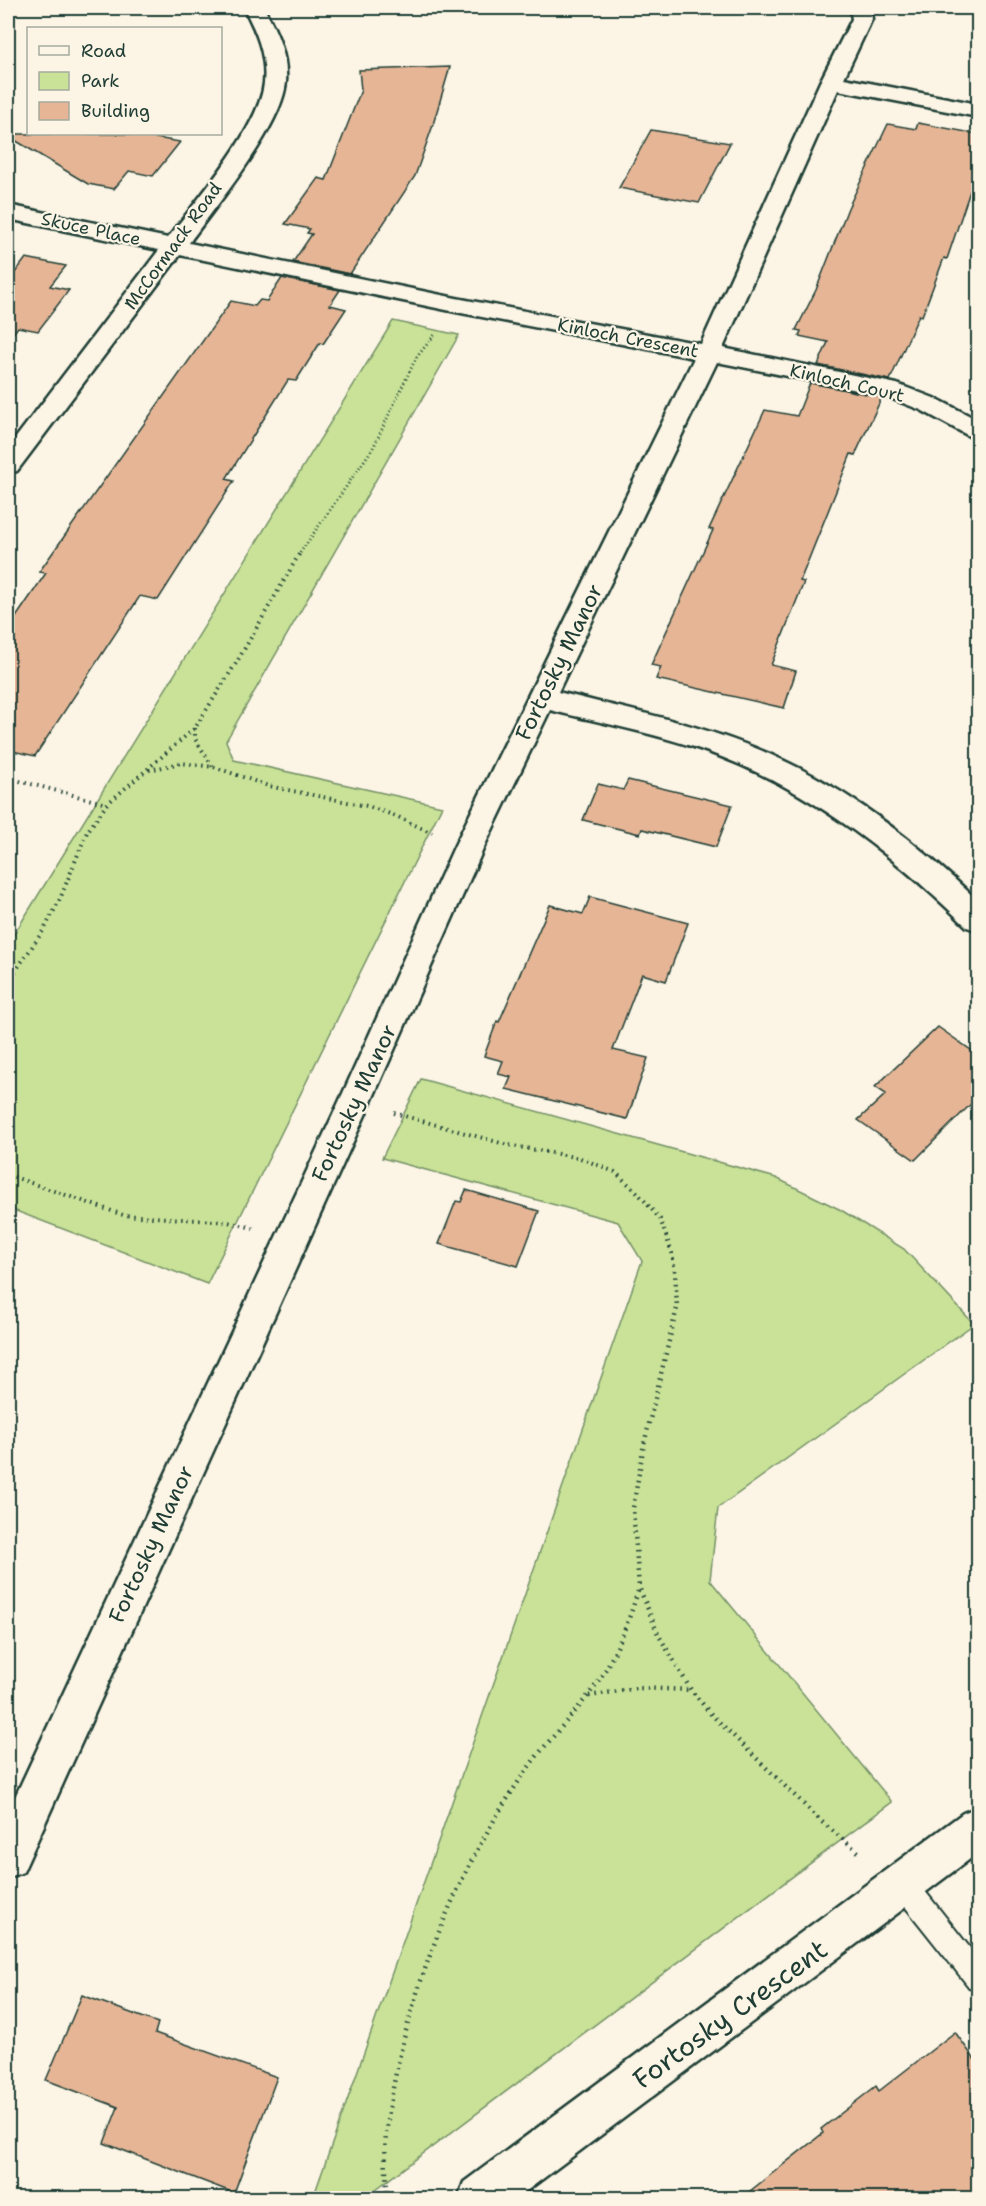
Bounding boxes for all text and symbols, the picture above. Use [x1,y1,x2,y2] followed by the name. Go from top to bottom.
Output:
[27,27,222,135] legend
[81,39,126,63] text: Road
[81,69,120,93] text: Park
[81,99,150,123] text: Building
[119,177,227,315] street label: McCormack Road
[39,207,143,251] street label: Skuce Place
[555,313,701,363] street label: Kinloch Crescent
[787,358,907,408] street label: Kinloch Court
[509,579,609,745] street label: Fortosky Manor
[305,1020,403,1186] street label: Fortosky Manor
[102,1461,200,1627] street label: Fortosky Manor
[625,1931,835,2097] street label: Fortosky Crescent

